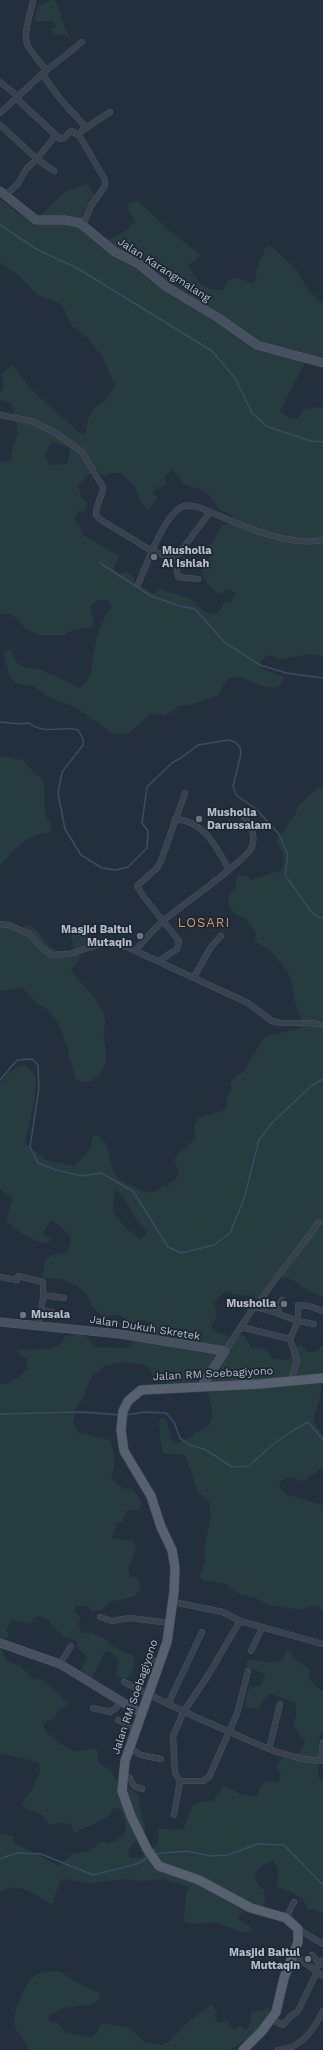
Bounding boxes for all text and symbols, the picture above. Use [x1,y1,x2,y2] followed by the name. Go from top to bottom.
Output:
[115,235,213,305] street label: Jalan Karangmalang
[162,544,212,570] place label: Musholla Al Ishlah
[149,552,159,562] marker: Musholla Al Ishlah
[207,806,271,832] place label: Musholla Darussalam
[194,814,204,824] marker: Musholla Darussalam
[178,915,230,931] district label: LOSARI
[61,923,132,949] place label: Masjid Baitul Mutaqin
[135,931,145,941] marker: Masjid Baitul Mutaqin
[226,1297,276,1311] place label: Musholla
[279,1299,289,1309] marker: Musholla
[31,1308,70,1322] place label: Musala
[18,1310,28,1320] marker: Musala
[89,1313,201,1343] street label: Jalan Dukuh Skretek
[153,1364,273,1384] street label: Jalan RM Soebagiyono
[109,1638,161,1756] street label: Jalan RM Soebagiyono
[229,1946,300,1972] place label: Masjid Baitul Muttaqin
[303,1954,313,1964] marker: Masjid Baitul Muttaqin

